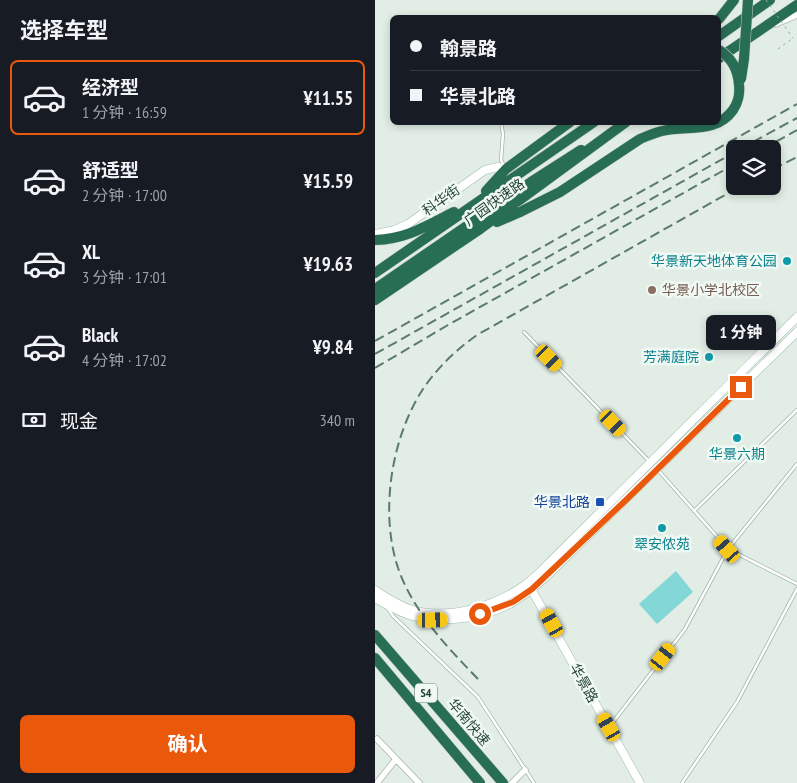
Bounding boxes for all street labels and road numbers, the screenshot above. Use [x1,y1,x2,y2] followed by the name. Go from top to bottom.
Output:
[460,175,528,229] street label: 广园快速路
[419,181,463,219] street label: 科华街
[566,660,602,706] street label: 华景路
[415,684,437,702] road number: S4
[444,695,494,749] street label: 华南快速

